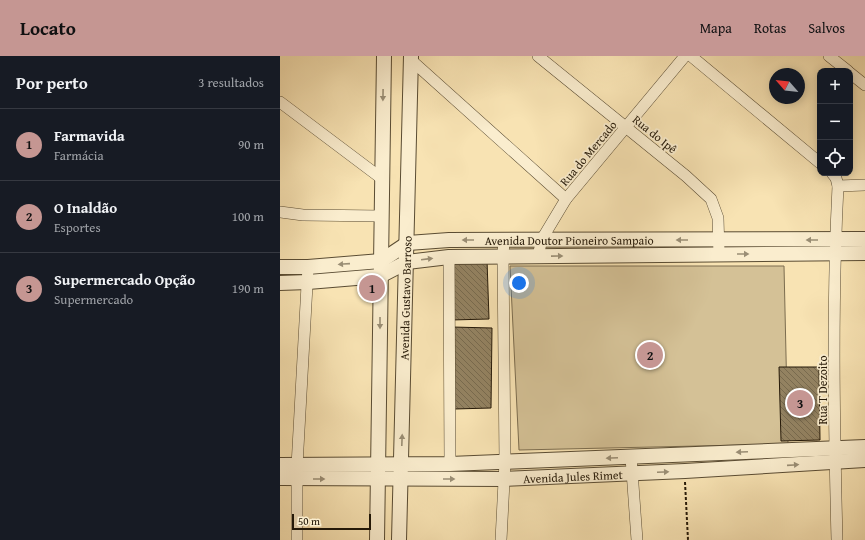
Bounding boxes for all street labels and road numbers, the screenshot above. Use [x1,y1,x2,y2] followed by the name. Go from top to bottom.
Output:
[629,111,681,157] street label: Rua do Ipê
[556,117,620,189] street label: Rua do Mercado
[485,231,654,248] street label: Avenida Doutor Pioneiro Sampaio
[395,236,415,361] street label: Avenida Gustavo Barroso
[814,355,831,425] street label: Rua T Dezoito
[523,465,624,487] street label: Avenida Jules Rimet

